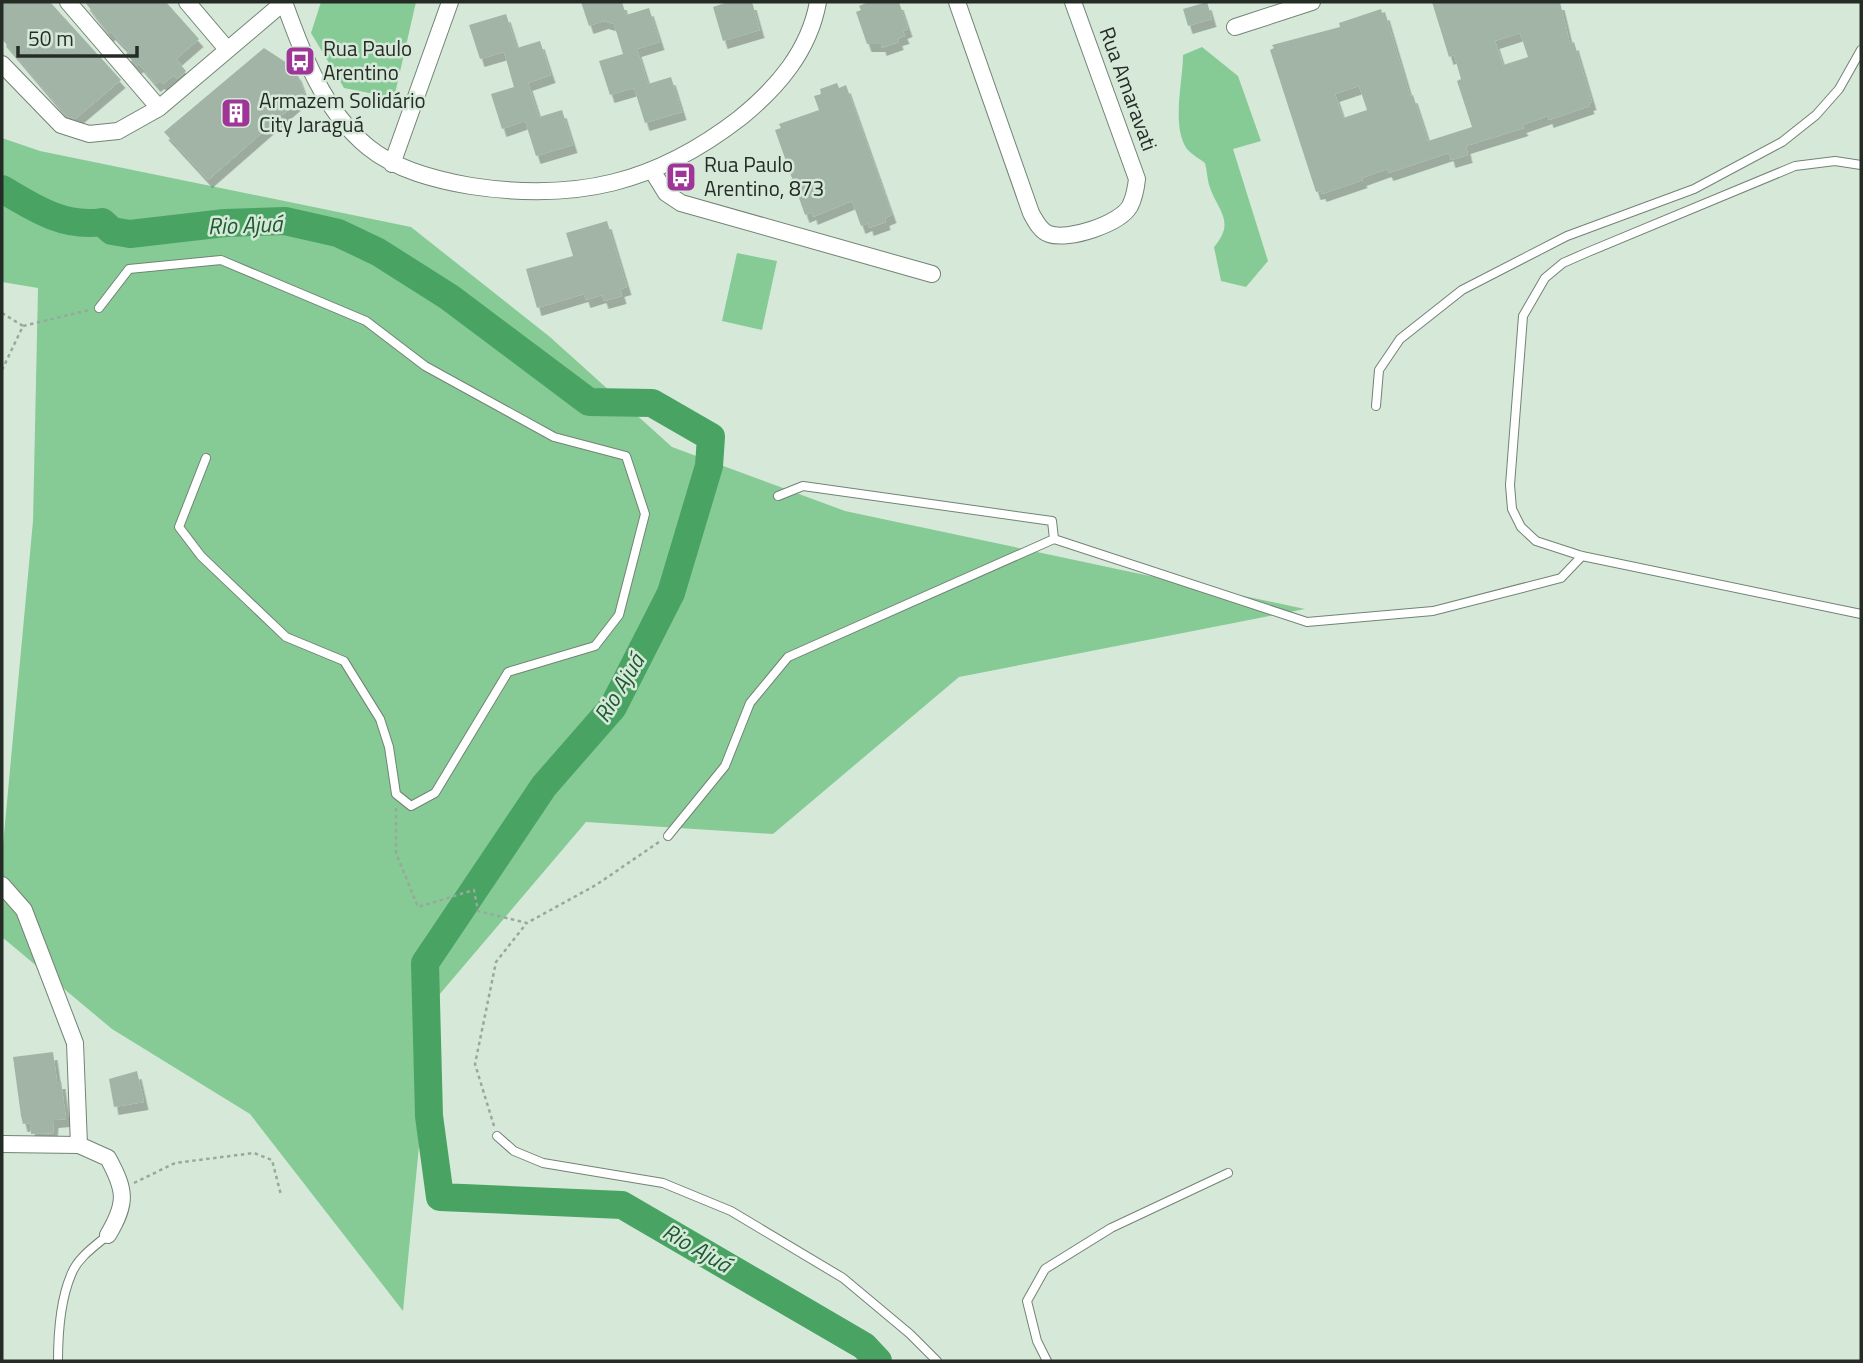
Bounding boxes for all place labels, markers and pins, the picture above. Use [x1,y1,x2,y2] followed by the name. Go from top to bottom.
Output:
[323,32,412,88] place label: Rua Paulo Arentino
[283,44,317,78] bus stop icon: Rua Paulo Arentino
[259,84,426,140] place label: Armazem Solidário City Jaraguá
[219,96,253,130] building icon: Armazem Solidário City Jaraguá
[704,148,824,204] place label: Rua Paulo Arentino, 873
[664,160,698,194] bus stop icon: Rua Paulo Arentino, 873

